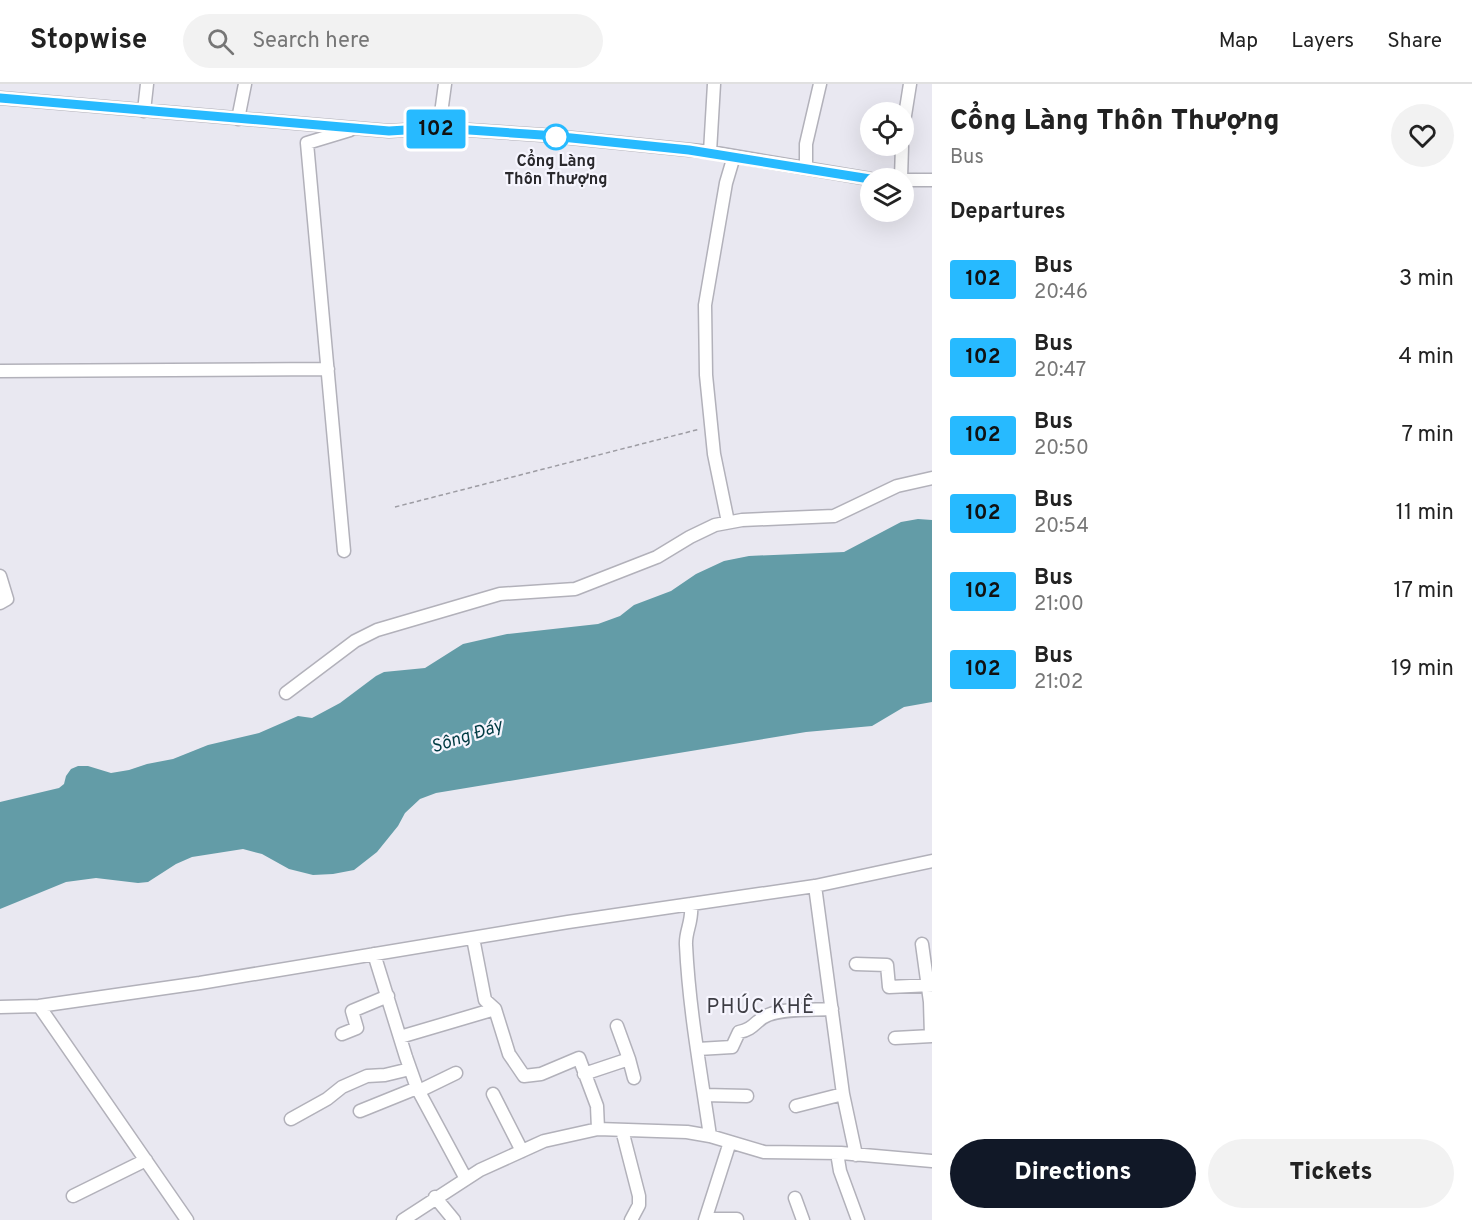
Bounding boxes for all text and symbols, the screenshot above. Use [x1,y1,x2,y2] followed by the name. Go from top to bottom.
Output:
[183,14,603,68] search box
[30,23,147,59] text: Stopwise
[204,25,237,58] icon: search
[252,28,370,55] text: Search here
[1219,28,1258,55] text: Map
[1291,28,1354,55] text: Layers
[1387,28,1442,55] text: Share
[860,102,914,222] map controls
[860,102,914,156] button: locate
[950,104,1280,140] text: Cổng Làng Thôn Thượng
[1391,104,1454,167] button: heart
[402,110,470,148] line badge: 102
[418,116,454,143] text: 102
[543,124,569,150] marker: Cổng Làng Thôn Thượng
[950,145,984,171] text: Bus
[504,148,608,190] place label: Cổng Làng Thôn Thượng
[860,168,914,222] button: layers
[950,199,1066,226] text: Departures
[1034,253,1073,280] text: Bus
[965,266,1001,293] text: 102
[1399,266,1454,293] text: 3 min
[1034,280,1088,306] text: 20:46
[1034,331,1073,358] text: Bus
[965,344,1001,371] text: 102
[1399,344,1454,371] text: 4 min
[1034,358,1086,384] text: 20:47
[1034,409,1073,436] text: Bus
[965,422,1001,449] text: 102
[1402,422,1454,449] text: 7 min
[1034,436,1089,462] text: 20:50
[1034,487,1073,514] text: Bus
[965,500,1001,527] text: 102
[1396,500,1454,527] text: 11 min
[1034,514,1089,540] text: 20:54
[1034,565,1073,592] text: Bus
[965,578,1001,605] text: 102
[1394,578,1454,605] text: 17 min
[1034,592,1084,618] text: 21:00
[1034,643,1073,670] text: Bus
[965,656,1001,683] text: 102
[1391,656,1454,683] text: 19 min
[1034,670,1083,696] text: 21:02
[428,714,507,759] water label: Sông Đáy
[706,993,816,1021] district label: PHÚC KHÊ
[950,1139,1196,1208] button: Directions
[1208,1139,1454,1208] button: Tickets

